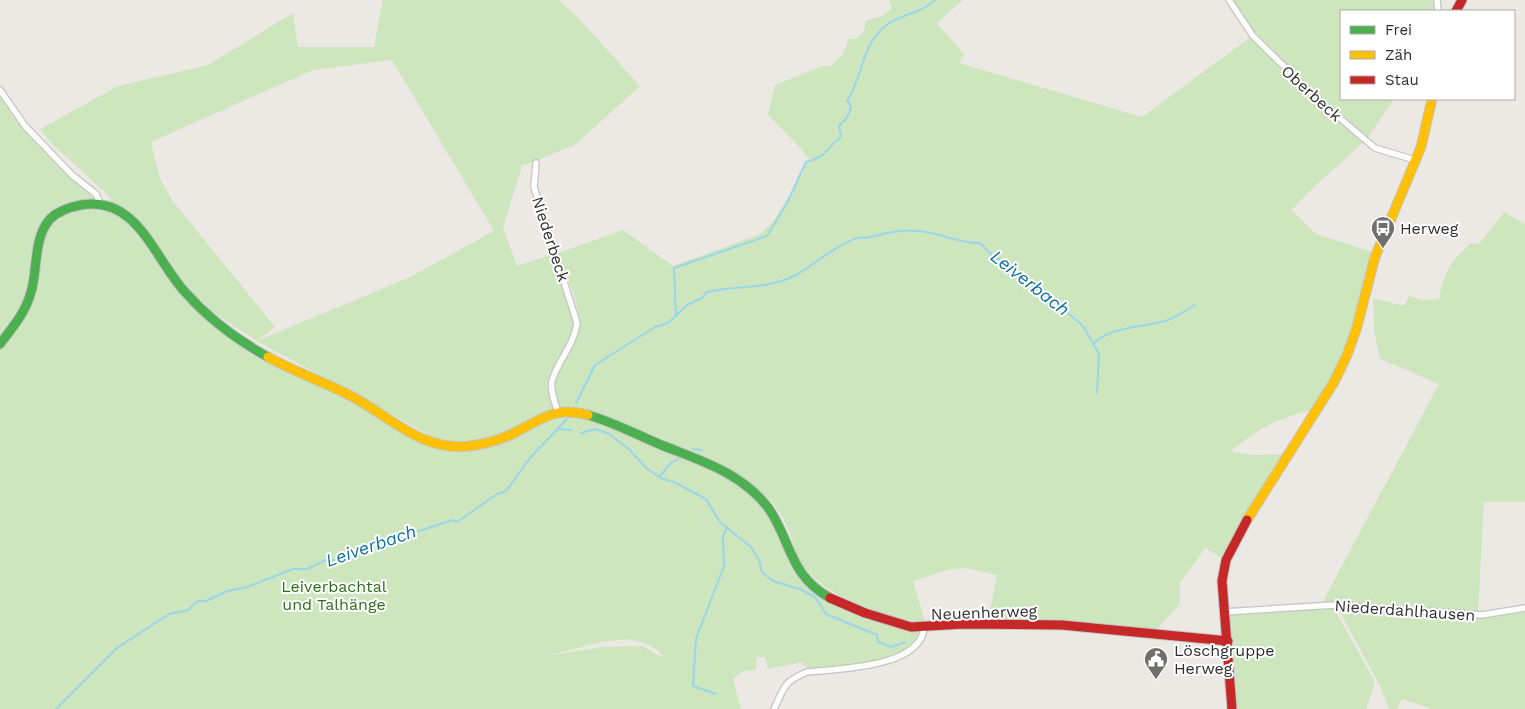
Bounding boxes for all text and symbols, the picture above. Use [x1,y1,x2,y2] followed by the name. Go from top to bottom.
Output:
[1340,10,1515,100] legend
[1385,21,1412,39] text: Frei
[1385,46,1412,64] text: Zäh
[1277,61,1346,126] street label: Oberbeck
[1385,71,1419,89] text: Stau
[528,194,573,284] street label: Niederbeck
[1370,215,1396,249] bus stop icon: Herweg
[1400,219,1459,238] place label: Herweg
[987,245,1074,320] water label: Leiverbach
[323,520,419,571] water label: Leiverbach
[281,577,387,614] park label: Leiverbachtal und Talhänge
[1334,596,1476,625] street label: Niederdahlhausen
[931,601,1038,624] street label: Neuenherweg
[1174,641,1274,678] place label: Löschgruppe Herweg
[1143,646,1169,680] public building icon: Löschgruppe Herweg

